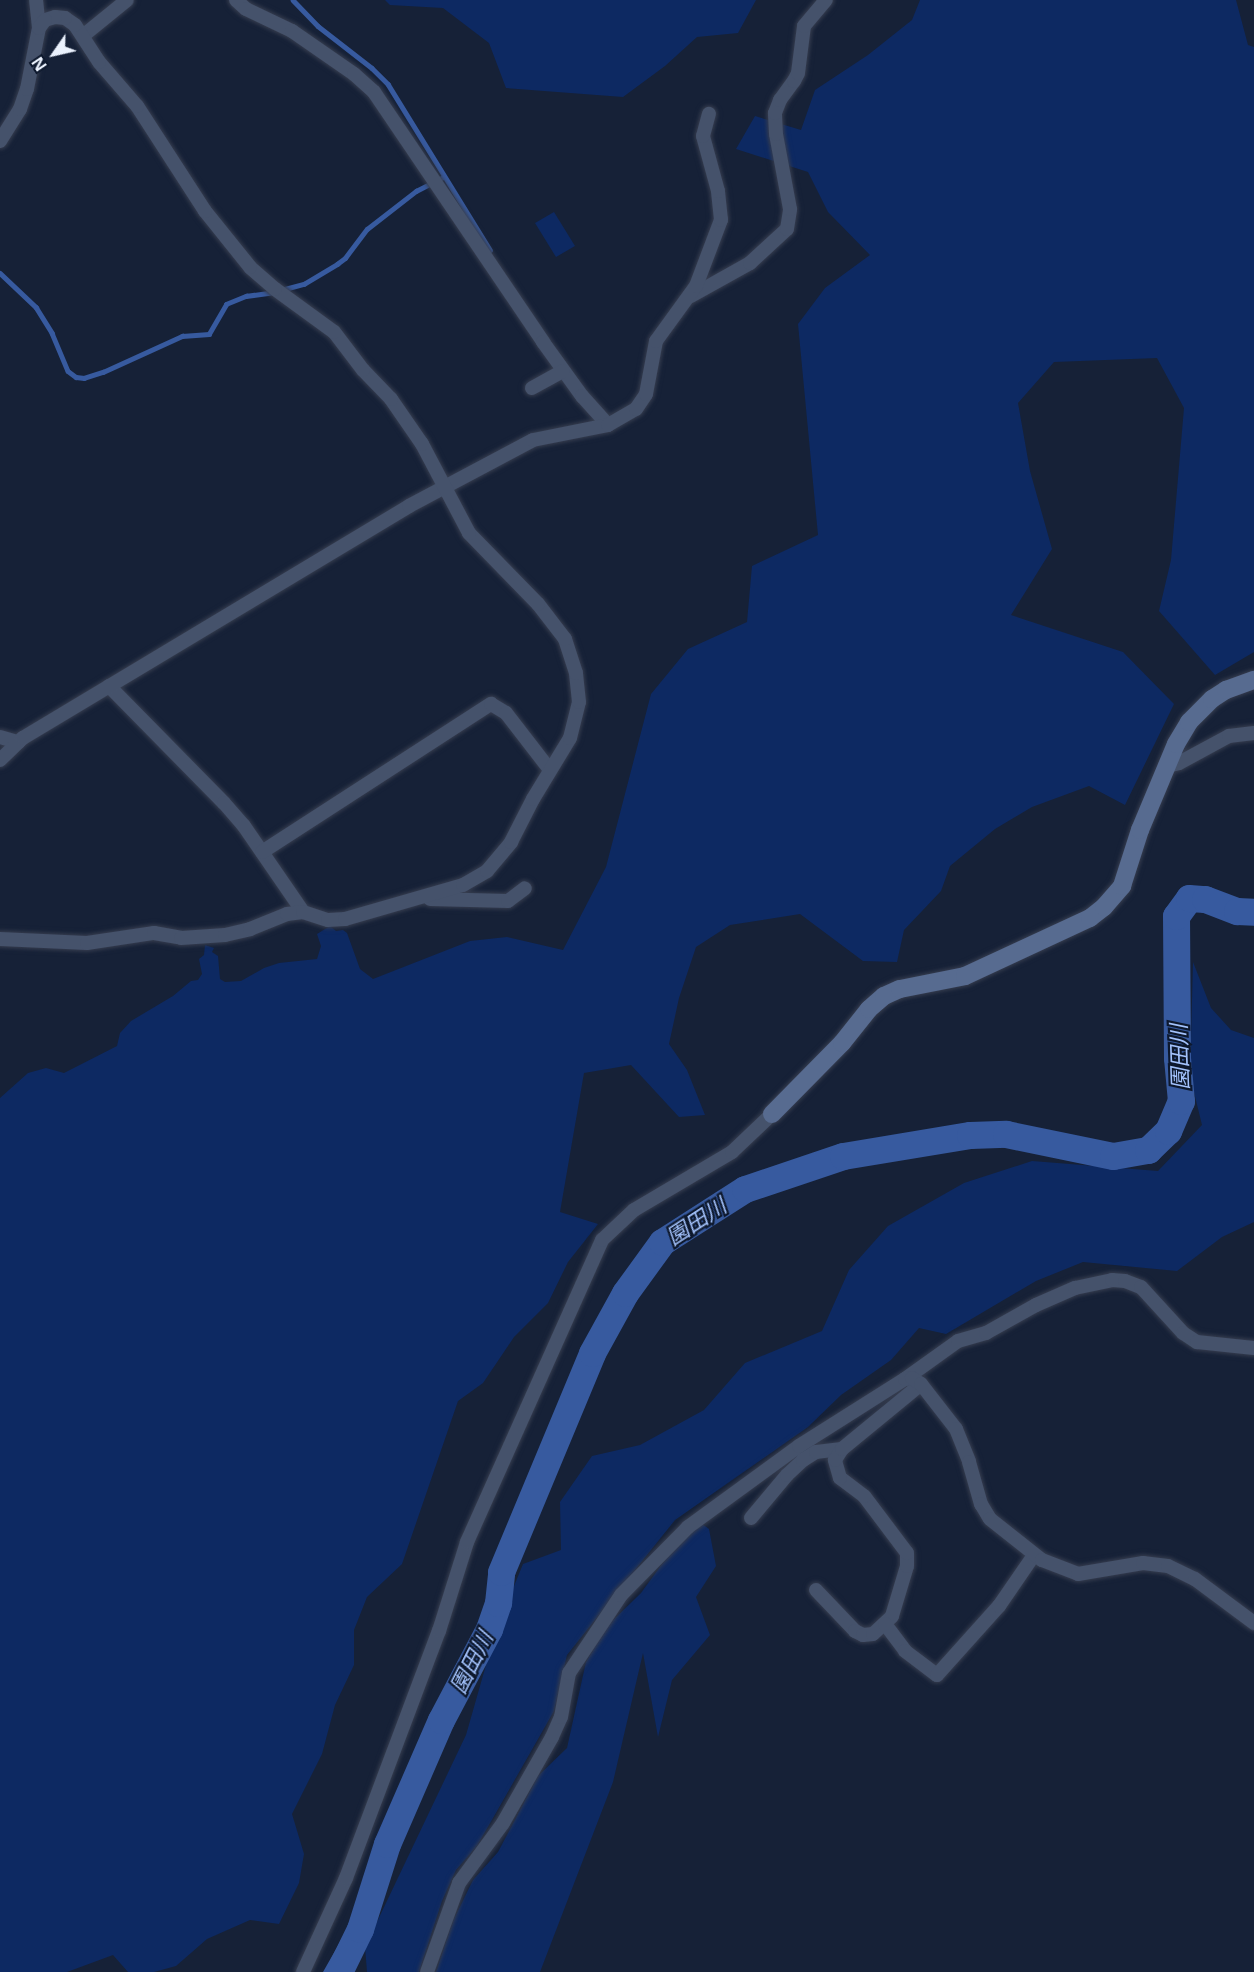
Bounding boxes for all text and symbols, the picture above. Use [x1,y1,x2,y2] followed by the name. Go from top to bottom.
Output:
[24,24,84,84] north arrow
[26,53,52,76] text: N
[1165,1024,1193,1090] water label: 園田川
[661,1192,731,1250] water label: 園田川
[444,1627,498,1697] water label: 園田川

